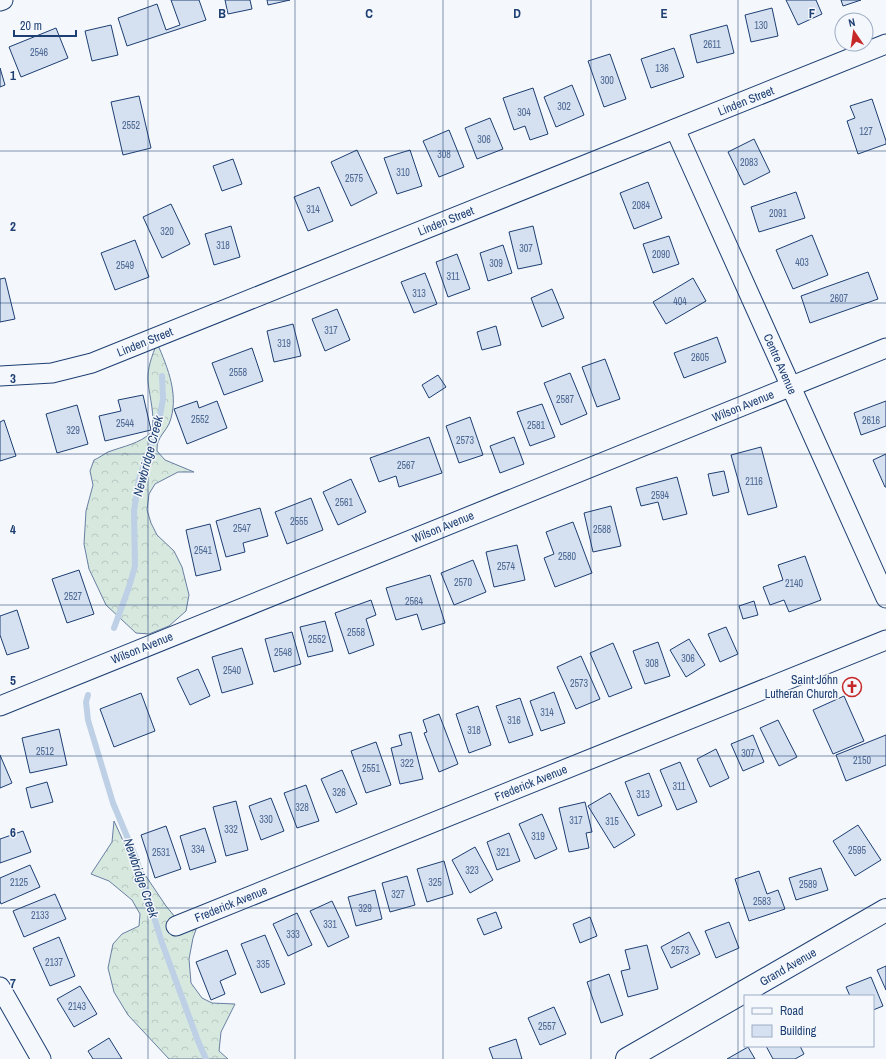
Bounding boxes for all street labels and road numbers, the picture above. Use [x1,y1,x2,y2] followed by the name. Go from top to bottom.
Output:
[716,82,777,119] street label: Linden Street
[416,202,477,239] street label: Linden Street
[115,323,176,360] street label: Linden Street
[759,331,801,397] street label: Centre Avenue
[710,386,776,426] street label: Wilson Avenue
[410,507,476,547] street label: Wilson Avenue
[109,628,175,668] street label: Wilson Avenue
[492,761,570,805] street label: Frederick Avenue
[192,882,270,926] street label: Frederick Avenue
[757,944,819,990] street label: Grand Avenue

